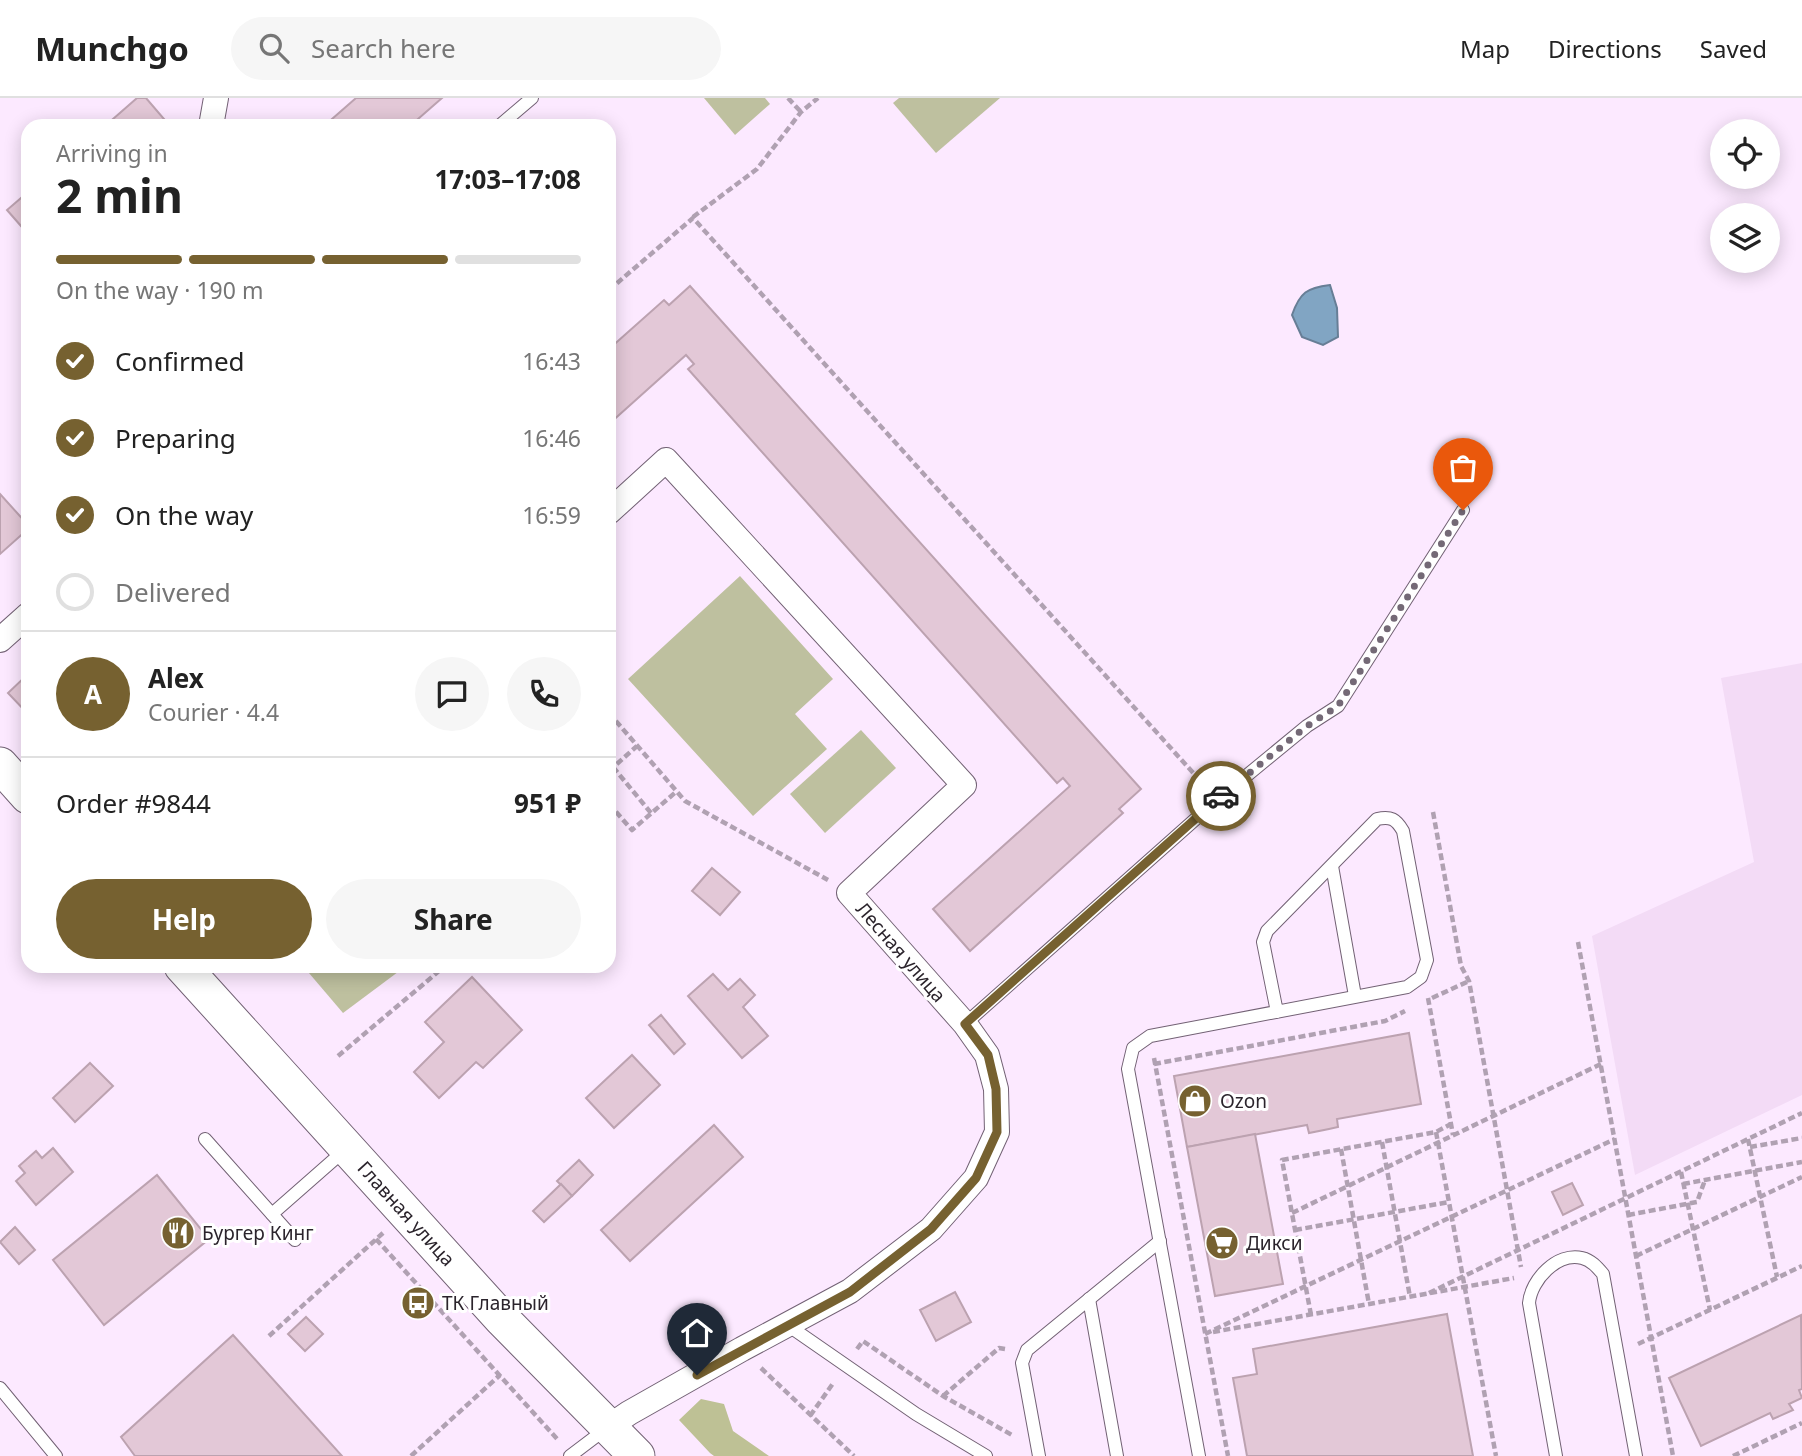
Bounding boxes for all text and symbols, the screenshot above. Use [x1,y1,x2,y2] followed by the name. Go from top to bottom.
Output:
[231,17,721,80] search box
[35,26,189,71] text: Munchgo
[255,29,293,67] icon: search
[311,30,456,66] text: Search here
[1460,32,1510,65] text: Map
[1548,32,1662,65] text: Directions
[1700,32,1767,65] text: Saved
[1710,119,1780,273] map controls
[1710,119,1780,189] button: locate
[56,137,168,169] text: Arriving in
[434,161,581,197] text: 17:03–17:08
[56,164,183,226] text: 2 min
[1710,203,1780,273] button: layers
[56,274,263,306] text: On the way · 190 m
[56,342,94,380] icon: check
[115,343,245,379] text: Confirmed
[522,345,581,377] text: 16:43
[56,419,94,457] icon: check
[115,420,236,456] text: Preparing
[522,422,581,454] text: 16:46
[1433,438,1493,510] pin
[1444,449,1482,487] icon: bag
[56,496,94,534] icon: check
[115,497,253,533] text: On the way
[522,499,581,531] text: 16:59
[115,574,231,610] text: Delivered
[415,657,489,731] button: chat
[507,657,581,731] button: phone
[148,660,204,696] text: Alex
[84,676,102,712] text: A
[148,696,279,728] text: Courier · 4.4
[1186,761,1256,831] courier
[1202,777,1240,815] icon: car
[56,785,211,821] text: Order #9844
[514,785,581,821] text: 951 ₽
[56,879,312,959] button: Help
[326,879,581,959] button: Share
[850,896,952,1008] street label: Лесная улица
[1176,1082,1214,1120] shop icon: Ozon
[1220,1088,1267,1114] place label: Ozon
[352,1155,461,1272] street label: Главная улица
[159,1214,197,1252] restaurant icon: Бургер Кинг
[202,1220,313,1246] place label: Бургер Кинг
[1203,1224,1241,1262] supermarket icon: Дикси
[1246,1230,1303,1256] place label: Дикси
[399,1284,437,1322] bus stop icon: ТК Главный
[442,1290,549,1316] place label: ТК Главный
[667,1303,727,1375] pin
[678,1314,716,1352] icon: home

